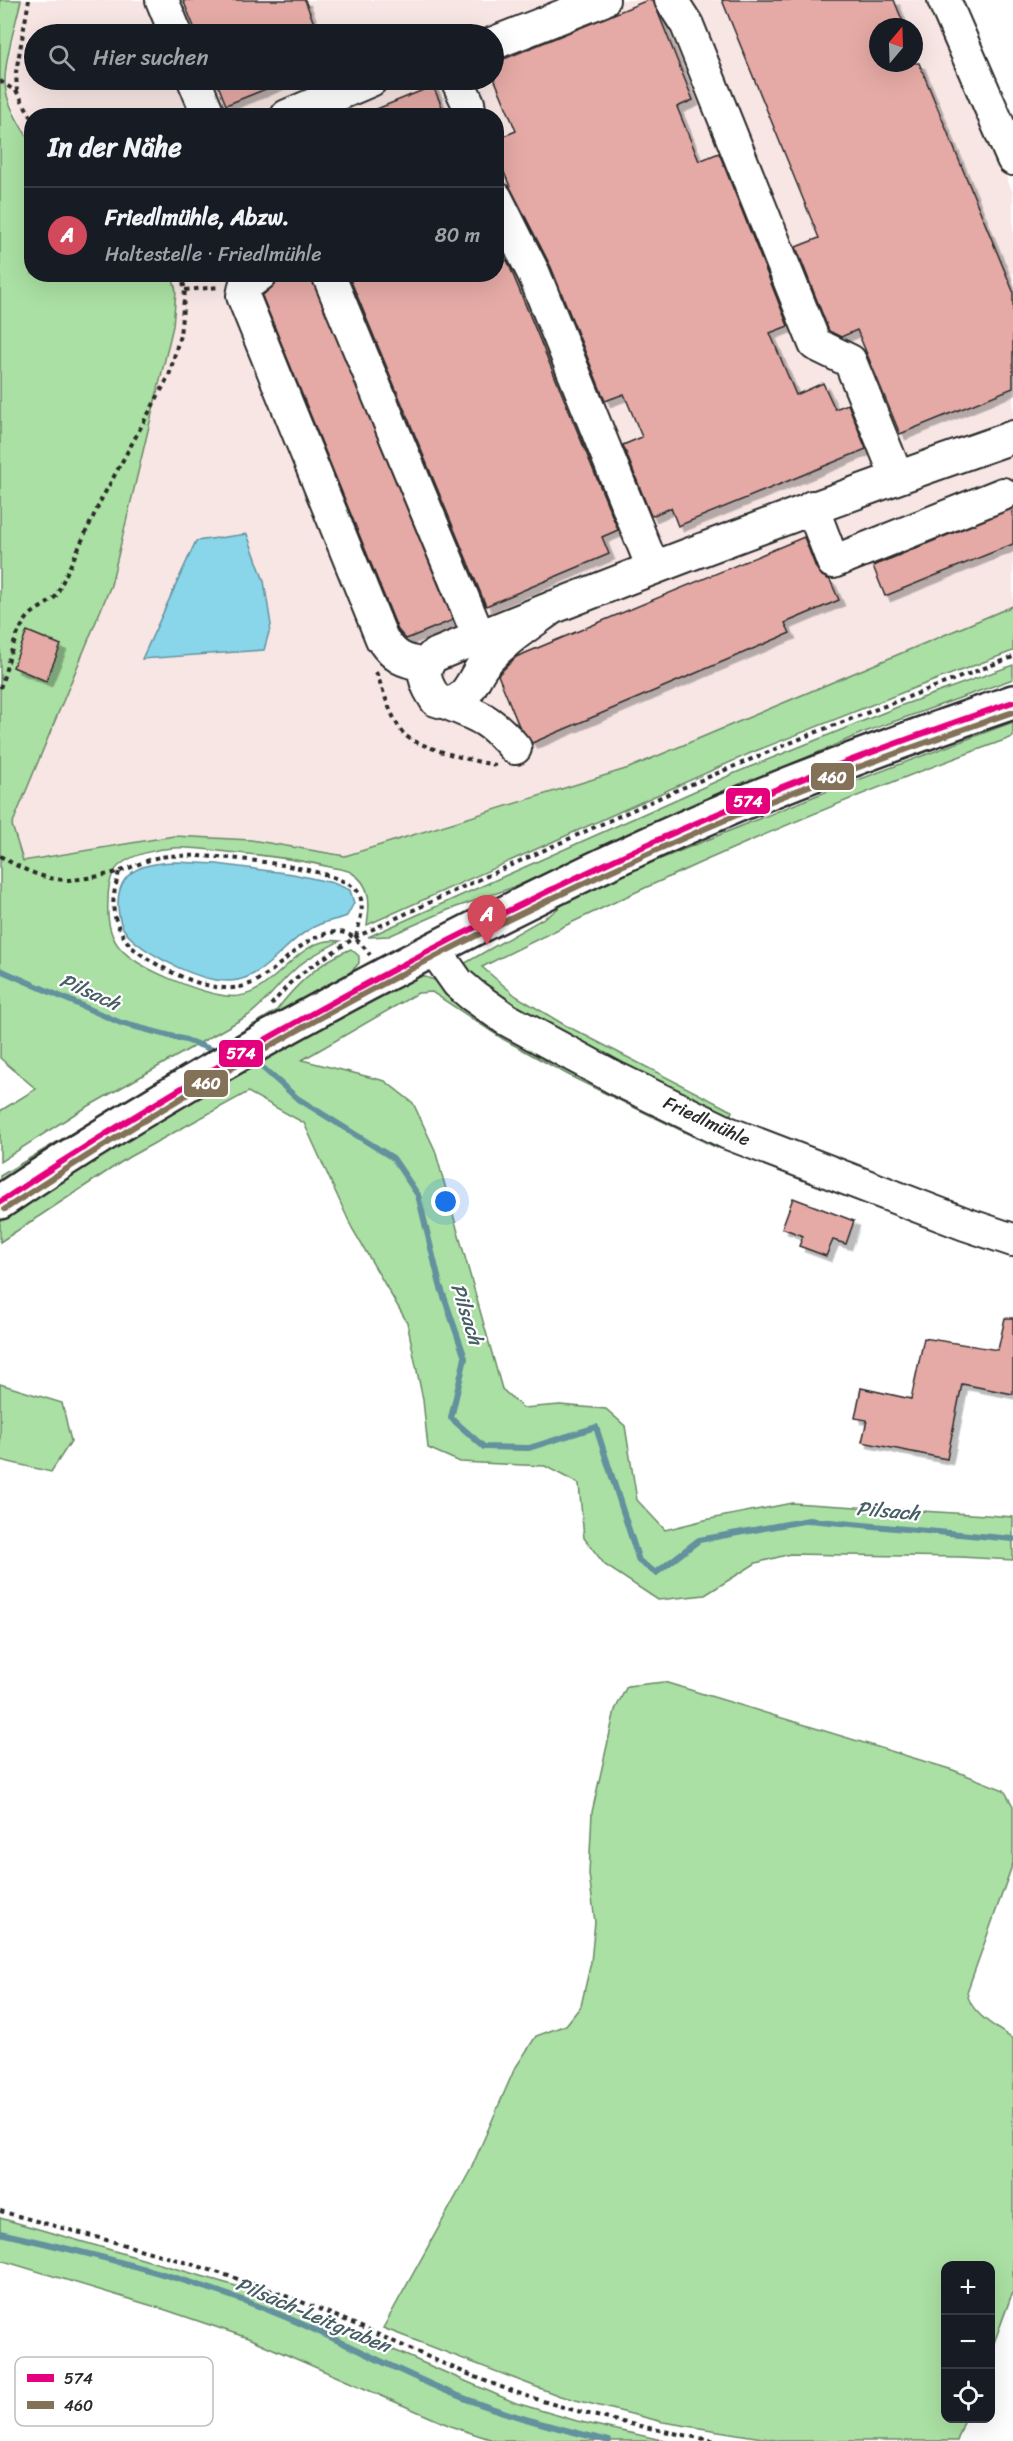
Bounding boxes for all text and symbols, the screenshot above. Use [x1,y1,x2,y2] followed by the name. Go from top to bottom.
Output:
[869,18,923,72] north arrow
[24,24,504,90] search box
[93,38,208,77] text: Hier suchen
[45,41,78,74] icon: search
[48,124,182,170] text: In der Nähe
[105,198,290,237] text: Friedlmühle, Abzw.
[61,218,74,253] text: A
[435,218,480,253] text: 80 m
[105,237,322,272] text: Haltestelle · Friedlmühle
[810,762,855,791] line badge: 460
[816,763,847,792] text: 460
[725,787,771,815] line badge: 574
[734,787,762,816] text: 574
[468,896,506,945] pin: A
[54,963,127,1021] water label: Pilsach
[218,1039,264,1068] line badge: 574
[227,1039,255,1068] text: 574
[183,1069,229,1098] line badge: 460
[190,1069,221,1098] text: 460
[658,1087,756,1155] street label: Friedlmühle
[431,1187,460,1216] your location
[441,1279,494,1351] water label: Pilsach
[855,1491,922,1531] water label: Pilsach
[941,2261,995,2423] map controls
[941,2261,995,2315] button: +
[230,2267,398,2364] water label: Pilsach-Leitgraben
[941,2315,995,2369] button: −
[15,2357,213,2426] legend
[64,2364,93,2393] text: 574
[941,2369,995,2423] button: locate
[64,2391,93,2420] text: 460

